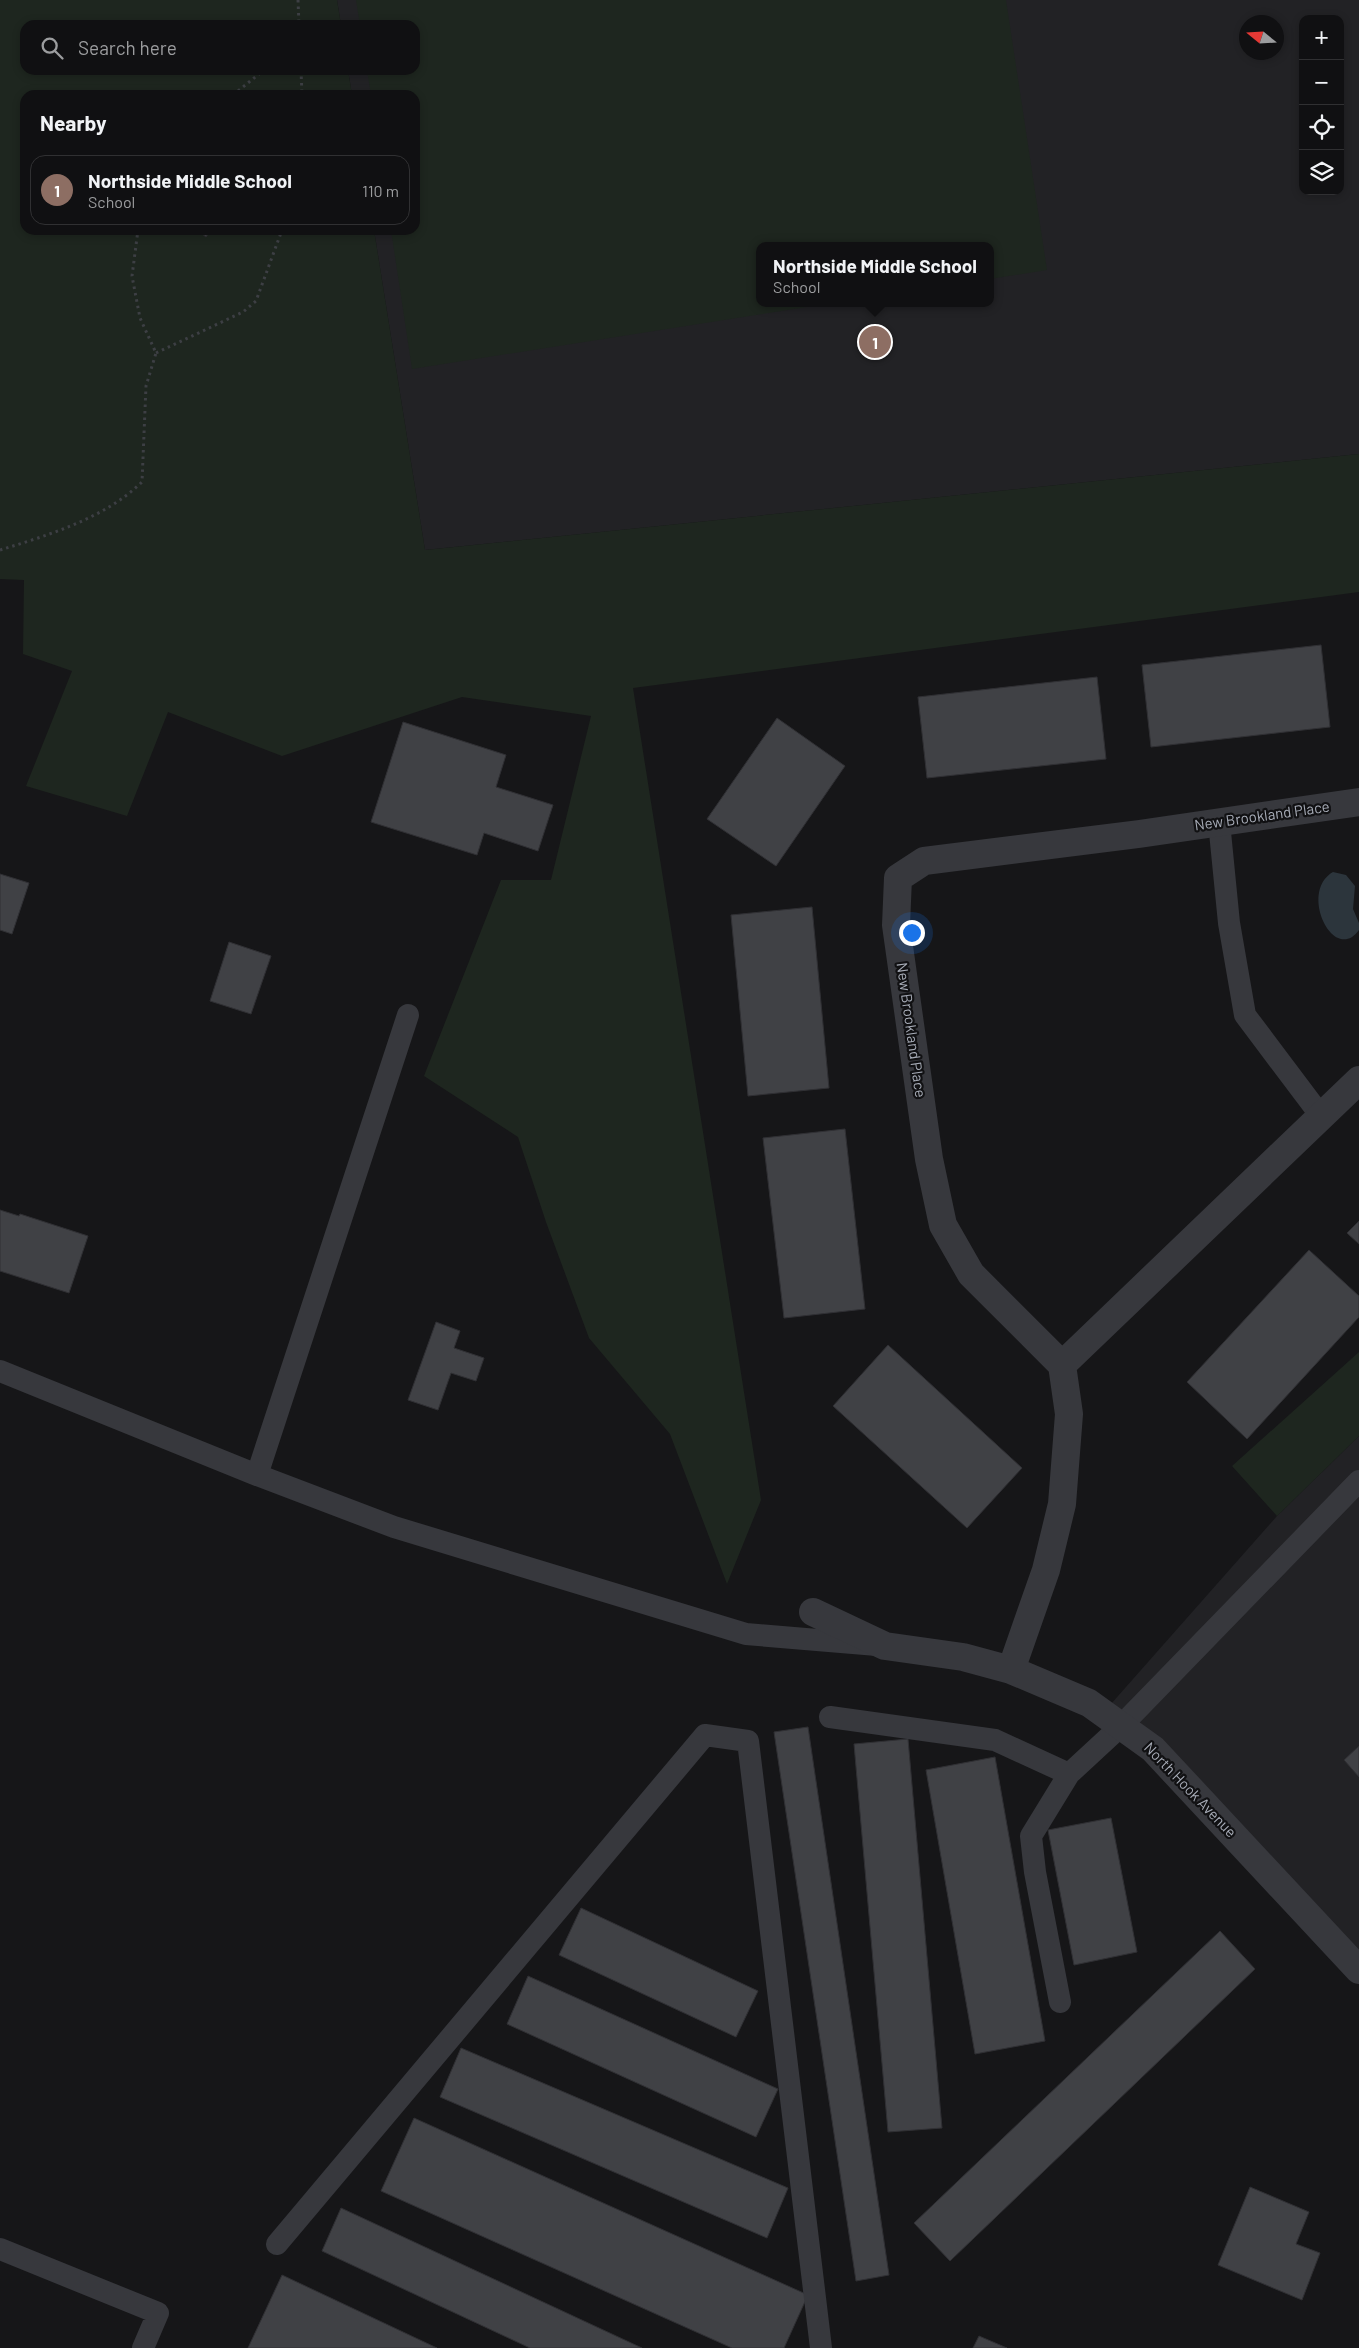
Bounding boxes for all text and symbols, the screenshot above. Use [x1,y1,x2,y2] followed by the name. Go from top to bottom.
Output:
[1239,15,1284,60] north arrow
[1299,15,1344,195] map controls
[1299,15,1344,60] button: +
[20,20,420,75] search box
[38,34,66,62] icon: search
[78,36,177,59] text: Search here
[1299,60,1344,105] button: −
[1299,105,1344,150] button: locate
[40,110,106,135] text: Nearby
[1299,150,1344,195] button: layers
[88,169,292,192] text: Northside Middle School
[54,181,60,200] text: 1
[362,181,399,200] text: 110 m
[88,192,135,211] text: School
[756,242,994,307] popup
[773,254,977,277] text: Northside Middle School
[773,277,820,296] text: School
[859,323,891,361] pin: 1
[1193,797,1331,833] street label: New Brookland Place
[899,920,925,946] your location
[894,961,930,1099] street label: New Brookland Place
[1141,1738,1241,1840] street label: North Hook Avenue

